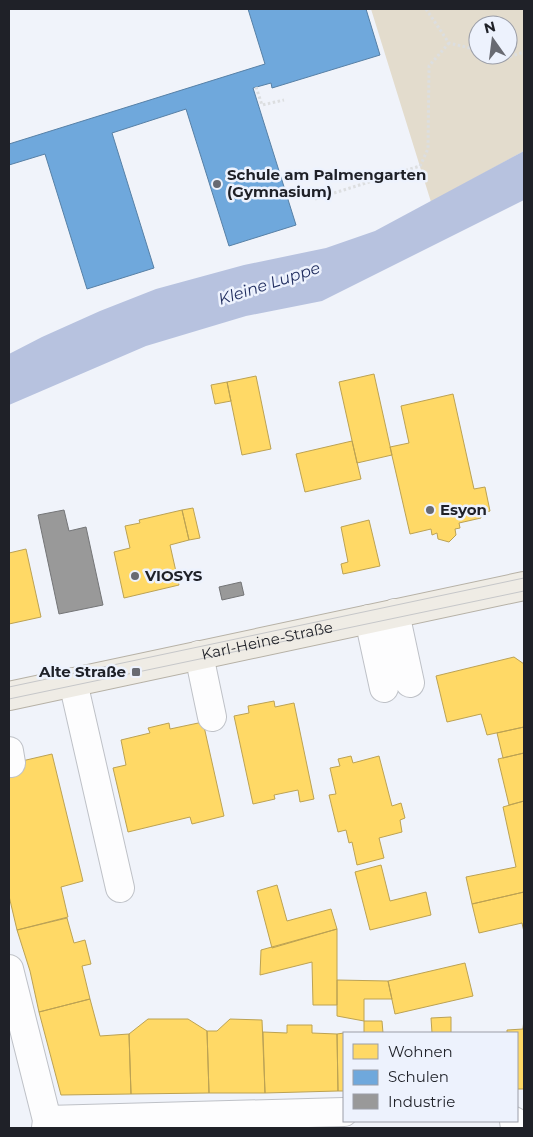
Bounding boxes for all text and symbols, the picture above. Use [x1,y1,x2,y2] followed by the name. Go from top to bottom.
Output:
[468,15,518,65] north arrow
[482,17,498,37] text: N
[227,165,426,201] place label: Schule am Palmengarten (Gymnasium)
[211,178,223,190] marker: Schule am Palmengarten (Gymnasium)
[216,258,322,309] water label: Kleine Luppe
[440,500,487,519] place label: Esyon
[424,504,436,516] marker: Esyon
[144,566,203,585] place label: VIOSYS
[129,570,141,582] marker: VIOSYS
[200,617,335,664] street label: Karl-Heine-Straße
[38,662,126,681] place label: Alte Straße
[130,666,142,678] marker: Alte Straße
[343,1032,518,1122] legend
[388,1042,453,1061] text: Wohnen
[388,1067,449,1086] text: Schulen
[388,1092,455,1111] text: Industrie

